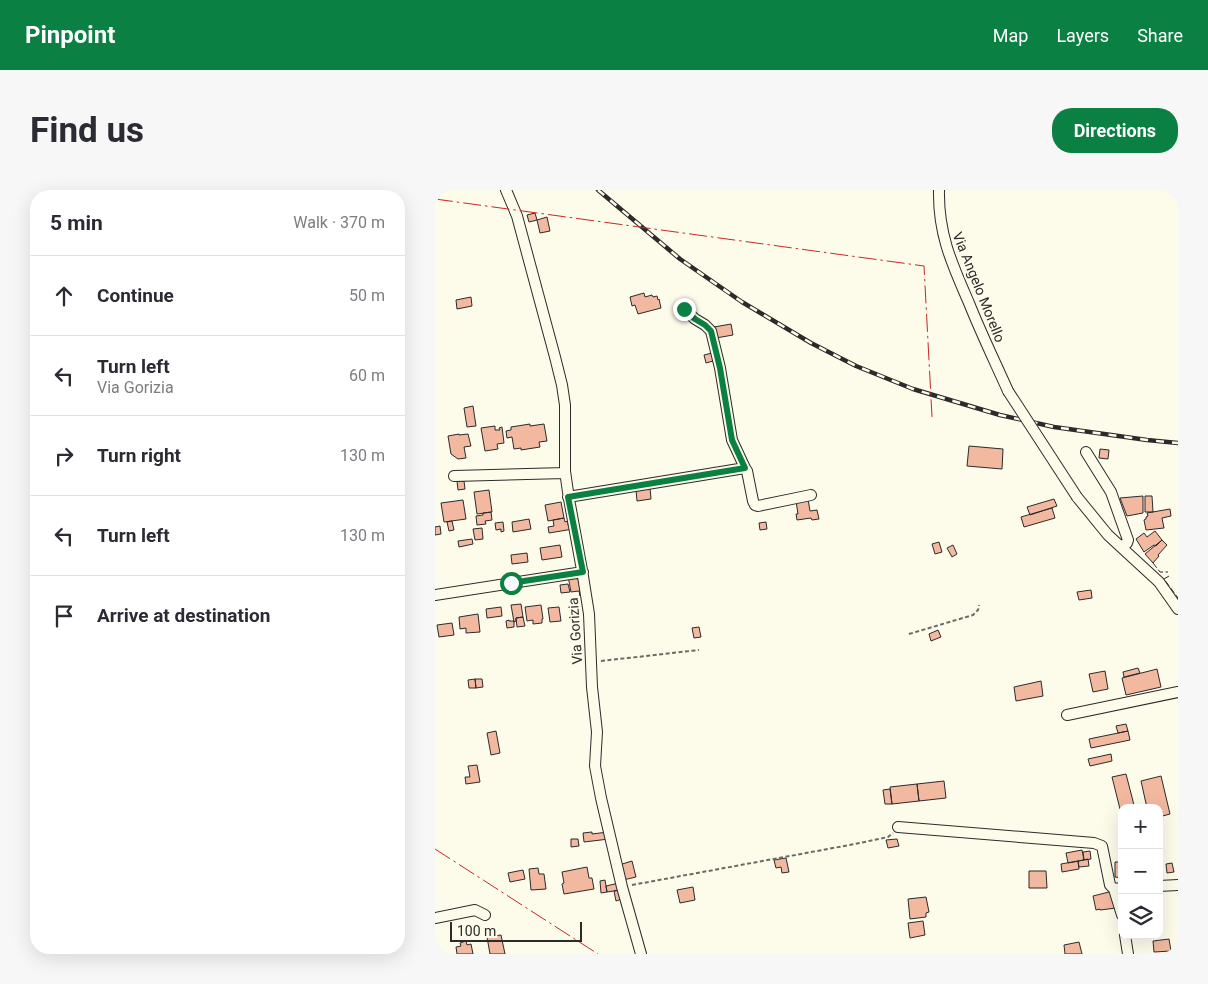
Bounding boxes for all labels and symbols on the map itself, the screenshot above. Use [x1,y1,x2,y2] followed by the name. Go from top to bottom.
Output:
[950,230,1008,344] street label: Via Angelo Morello
[673,298,696,321] route end
[500,572,523,595] route start
[565,597,585,665] street label: Via Gorizia
[450,919,583,942] scale bar

